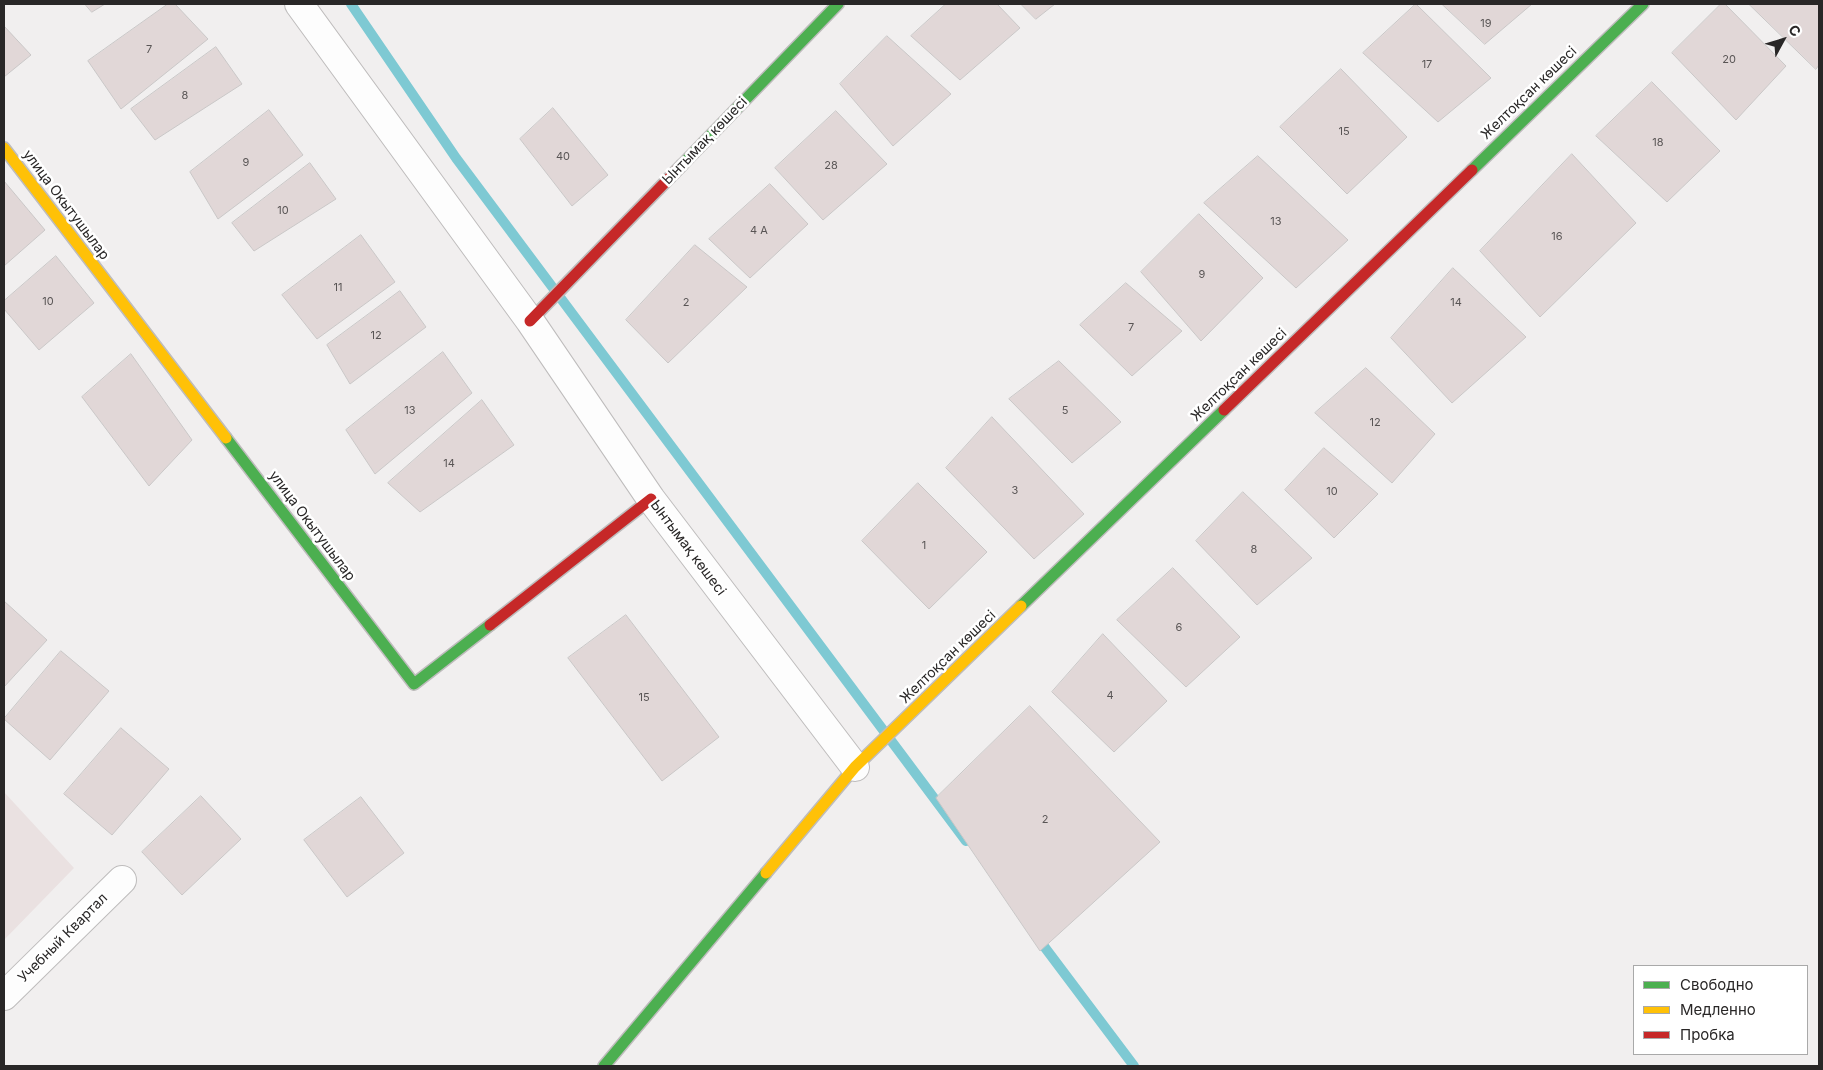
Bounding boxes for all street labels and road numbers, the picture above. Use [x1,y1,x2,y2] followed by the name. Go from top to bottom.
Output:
[1478,43,1580,143] street label: Желтоқсан көшесі
[659,94,751,188] street label: Ынтымақ көшесі
[19,147,113,263] street label: улица Окытушылар
[1188,325,1290,425] street label: Желтоқсан көшесі
[265,468,359,584] street label: улица Окытушылар
[647,497,729,599] street label: Ынтымақ көшесі
[897,607,999,707] street label: Желтоқсан көшесі
[15,890,111,986] street label: Учебный Квартал

